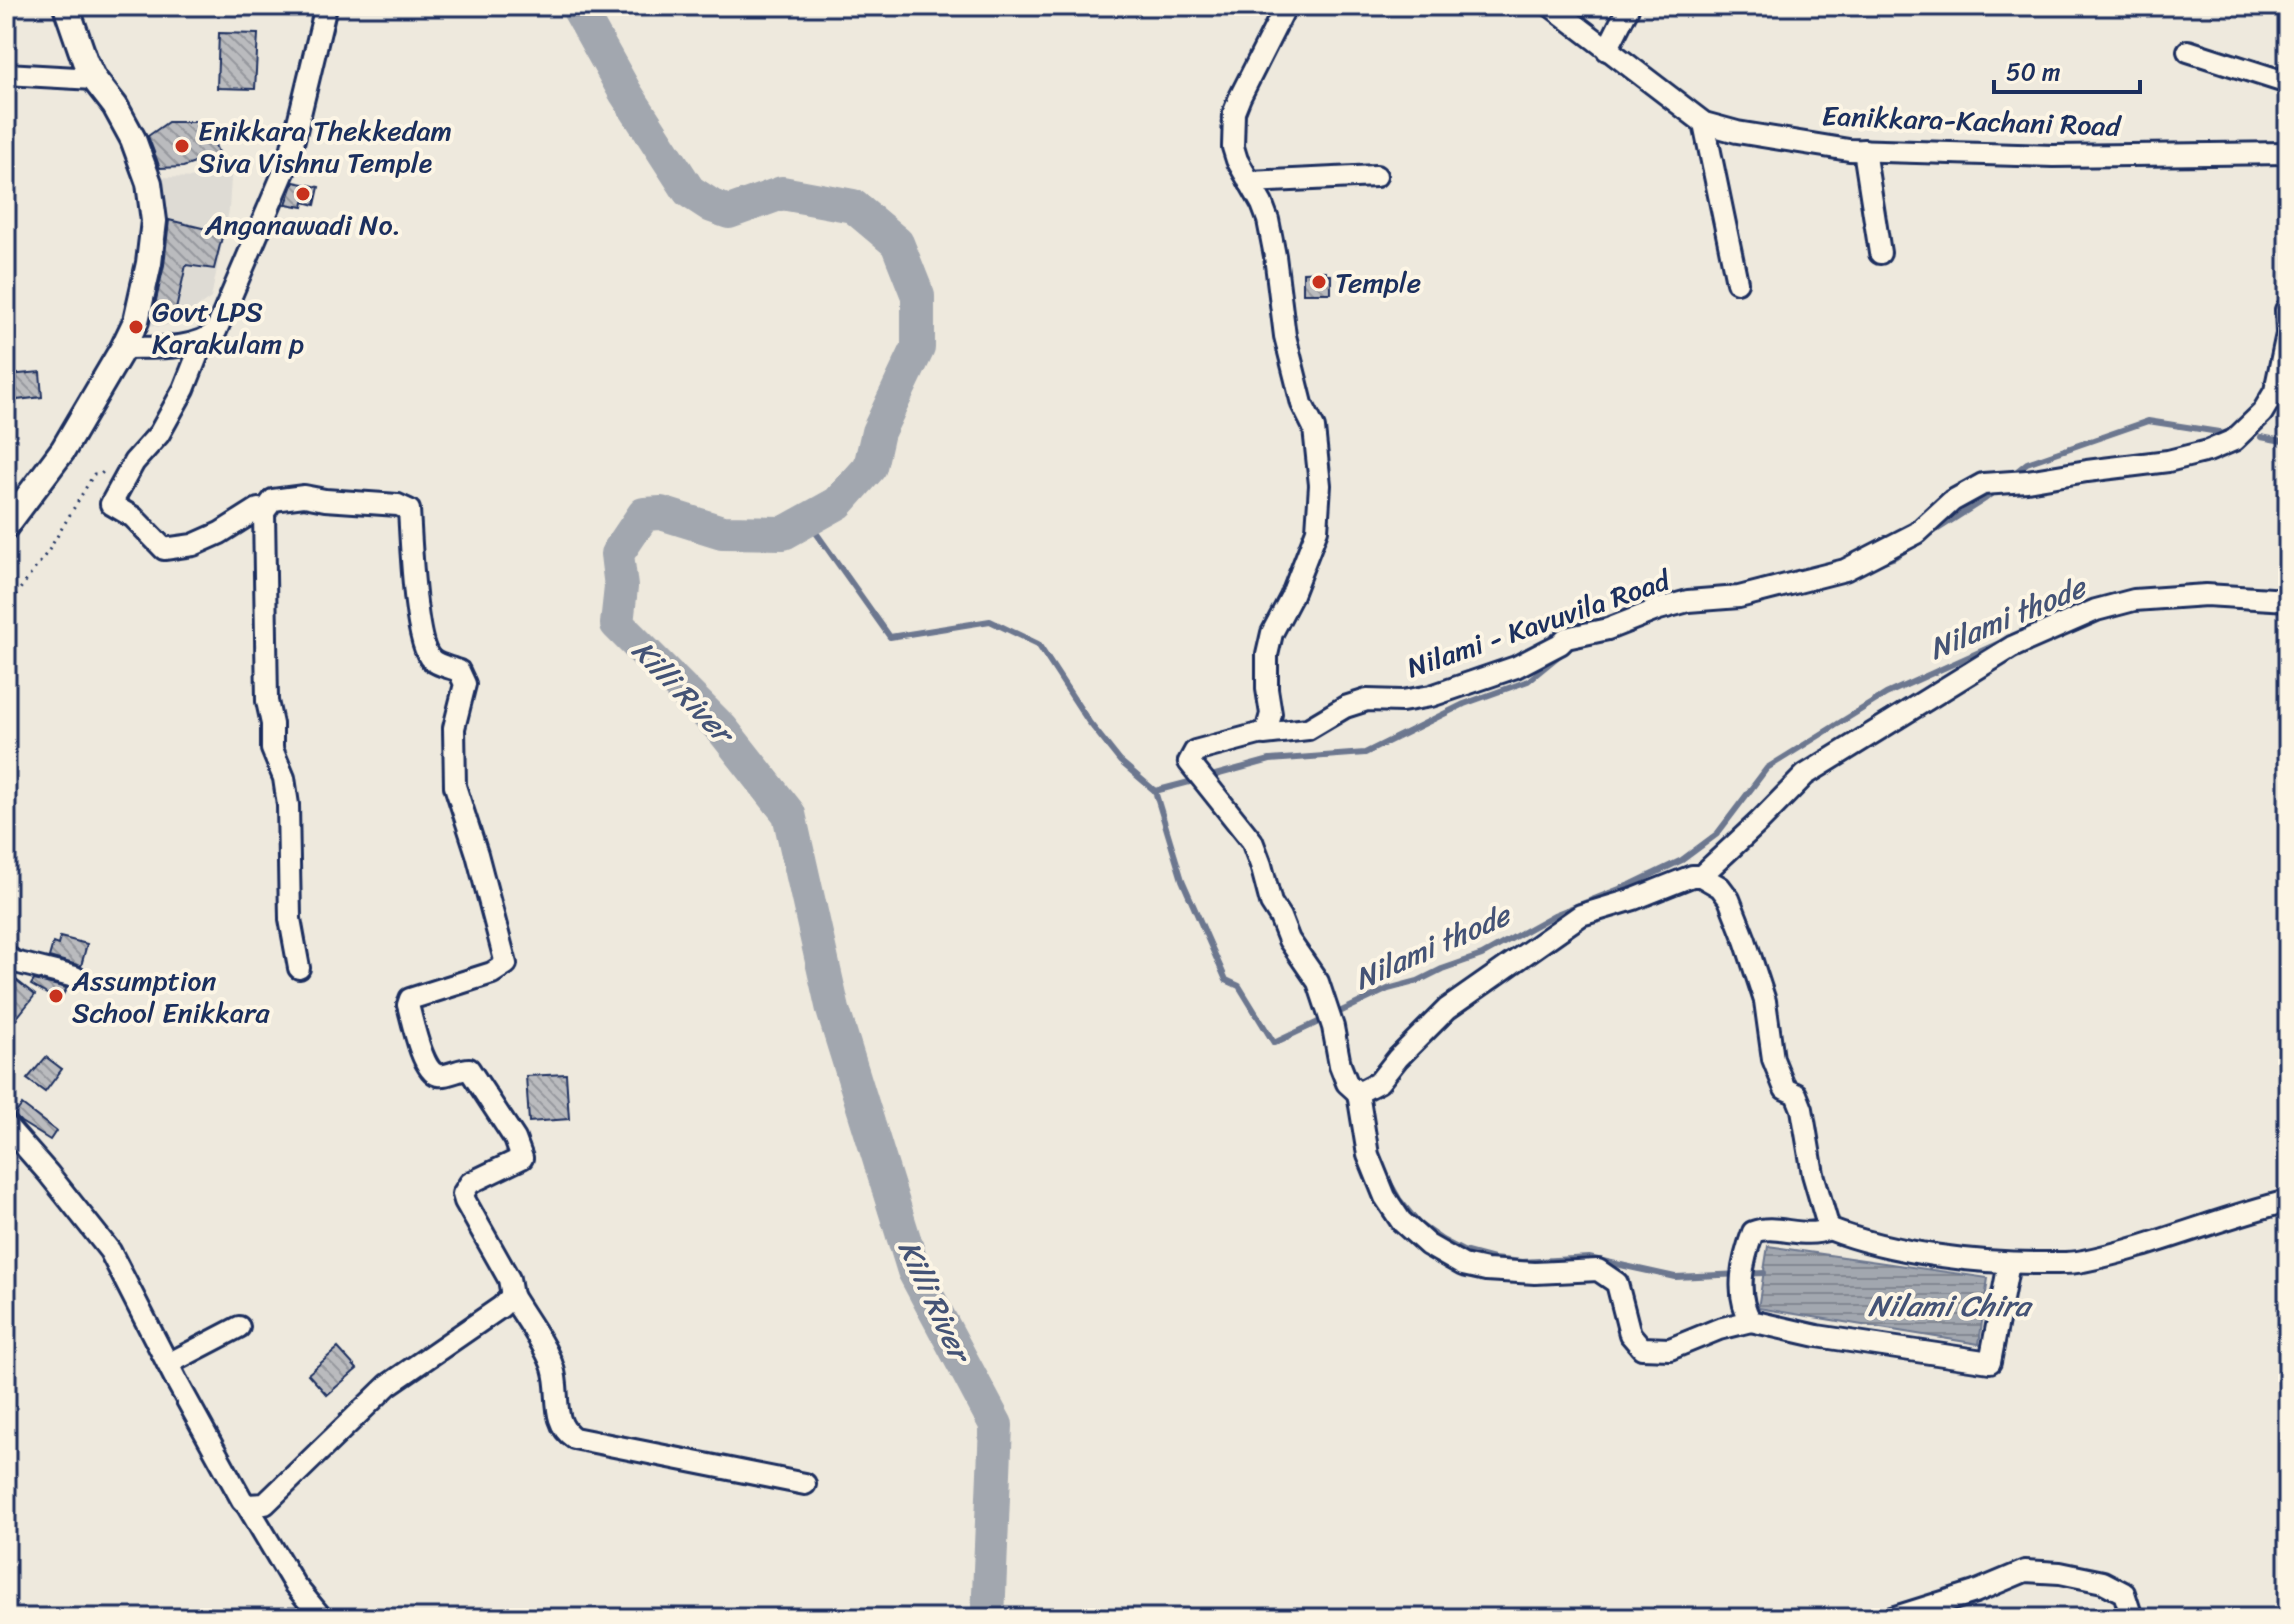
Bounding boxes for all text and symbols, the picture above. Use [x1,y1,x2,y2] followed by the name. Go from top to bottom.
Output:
[1994,44,2140,94] scale bar
[2006,51,2061,93] text: 50 m
[1821,91,2123,151] street label: Eanikkara-Kachani Road
[198,106,452,187] place label: Enikkara Thekkedam Siva Vishnu Temple
[173,137,191,155] marker: Enikkara Thekkedam Siva Vishnu Temple
[294,185,312,203] marker: Anganawadi No.
[204,200,401,249] place label: Anganawadi No.
[1335,258,1421,307] place label: Temple
[1310,273,1328,291] marker: Temple
[152,287,304,368] place label: Govt LPS Karakulam p
[127,318,145,336] marker: Govt LPS Karakulam p
[1400,555,1678,692] street label: Nilami - Kavuvila Road
[1920,560,2096,675] water label: Nilami thode
[618,626,750,760] water label: Killi River
[1345,888,1521,1005] water label: Nilami thode
[71,956,271,1037] place label: Assumption School Enikkara
[47,987,65,1005] marker: Assumption School Enikkara
[883,1231,988,1375] water label: Killi River
[1868,1279,2034,1333] water label: Nilami Chira

